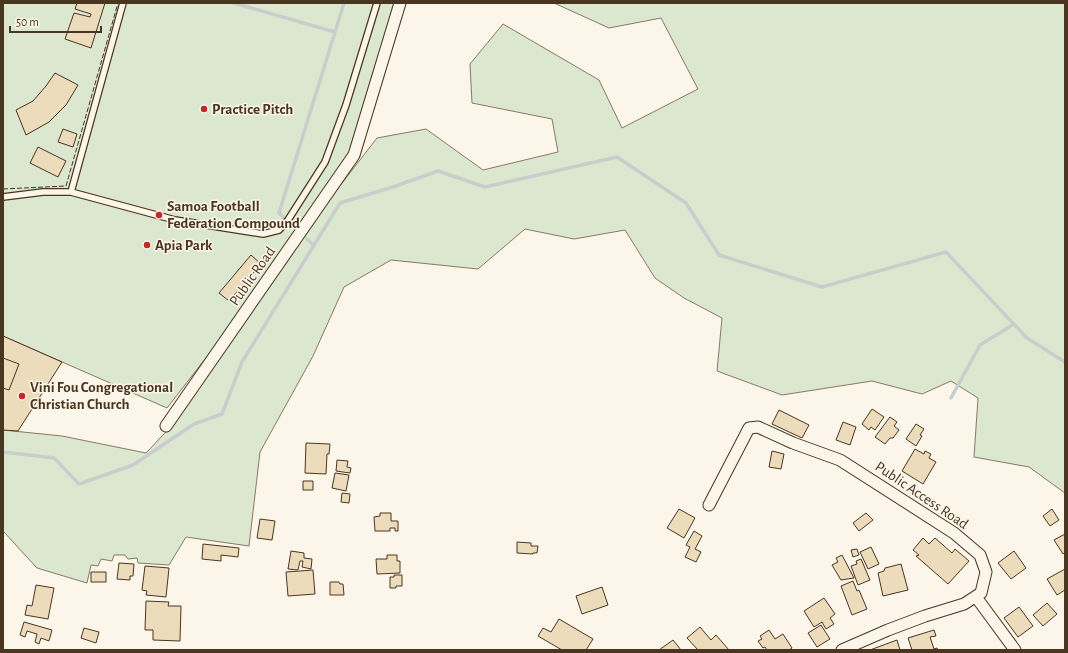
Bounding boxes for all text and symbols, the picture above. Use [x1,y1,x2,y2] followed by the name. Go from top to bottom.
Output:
[10,8,101,34] scale bar
[16,16,39,28] text: 50 m
[212,102,293,117] place label: Practice Pitch
[199,104,209,114] marker: Practice Pitch
[167,199,300,231] place label: Samoa Football Federation Compound
[154,210,164,220] marker: Samoa Football Federation Compound
[155,238,213,253] place label: Apia Park
[142,240,152,250] marker: Apia Park
[227,244,278,309] street label: Public Road
[30,380,173,412] place label: Vini Fou Congregational Christian Church
[17,391,27,401] marker: Vini Fou Congregational Christian Church
[872,459,971,532] street label: Public Access Road

